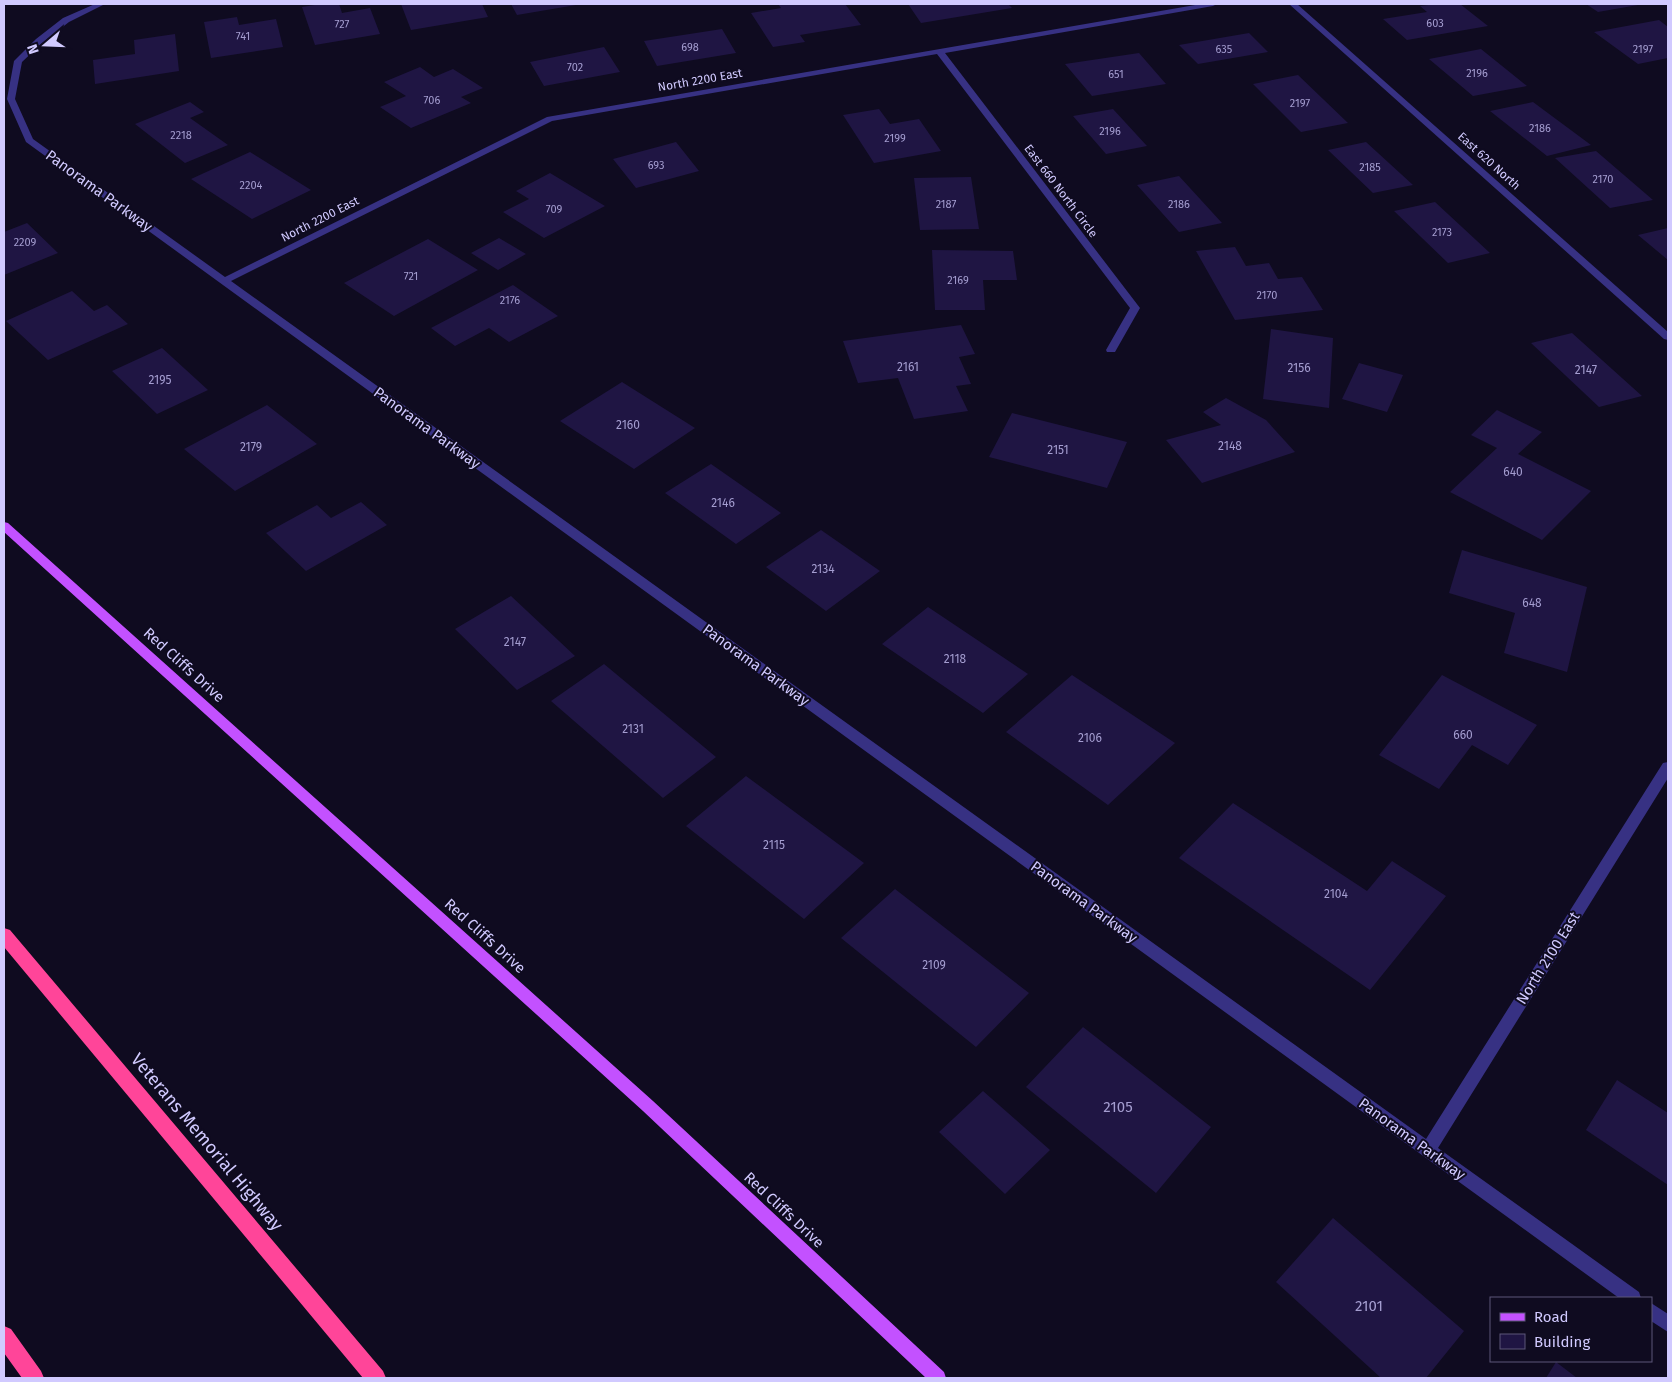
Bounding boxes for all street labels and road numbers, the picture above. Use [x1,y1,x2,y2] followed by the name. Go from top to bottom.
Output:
[657,66,744,94] street label: North 2200 East
[1455,129,1523,193] street label: East 620 North
[1021,142,1101,240] street label: East 660 North Circle
[42,146,156,236] street label: Panorama Parkway
[279,193,362,245] street label: North 2200 East
[370,383,484,473] street label: Panorama Parkway
[699,620,813,710] street label: Panorama Parkway
[140,624,228,706] street label: Red Cliffs Drive
[1027,857,1141,947] street label: Panorama Parkway
[441,895,529,977] street label: Red Cliffs Drive
[1512,908,1584,1008] street label: North 2100 East
[126,1049,288,1235] street label: Veterans Memorial Highway
[1355,1094,1469,1184] street label: Panorama Parkway
[740,1168,828,1252] street label: Red Cliffs Drive

